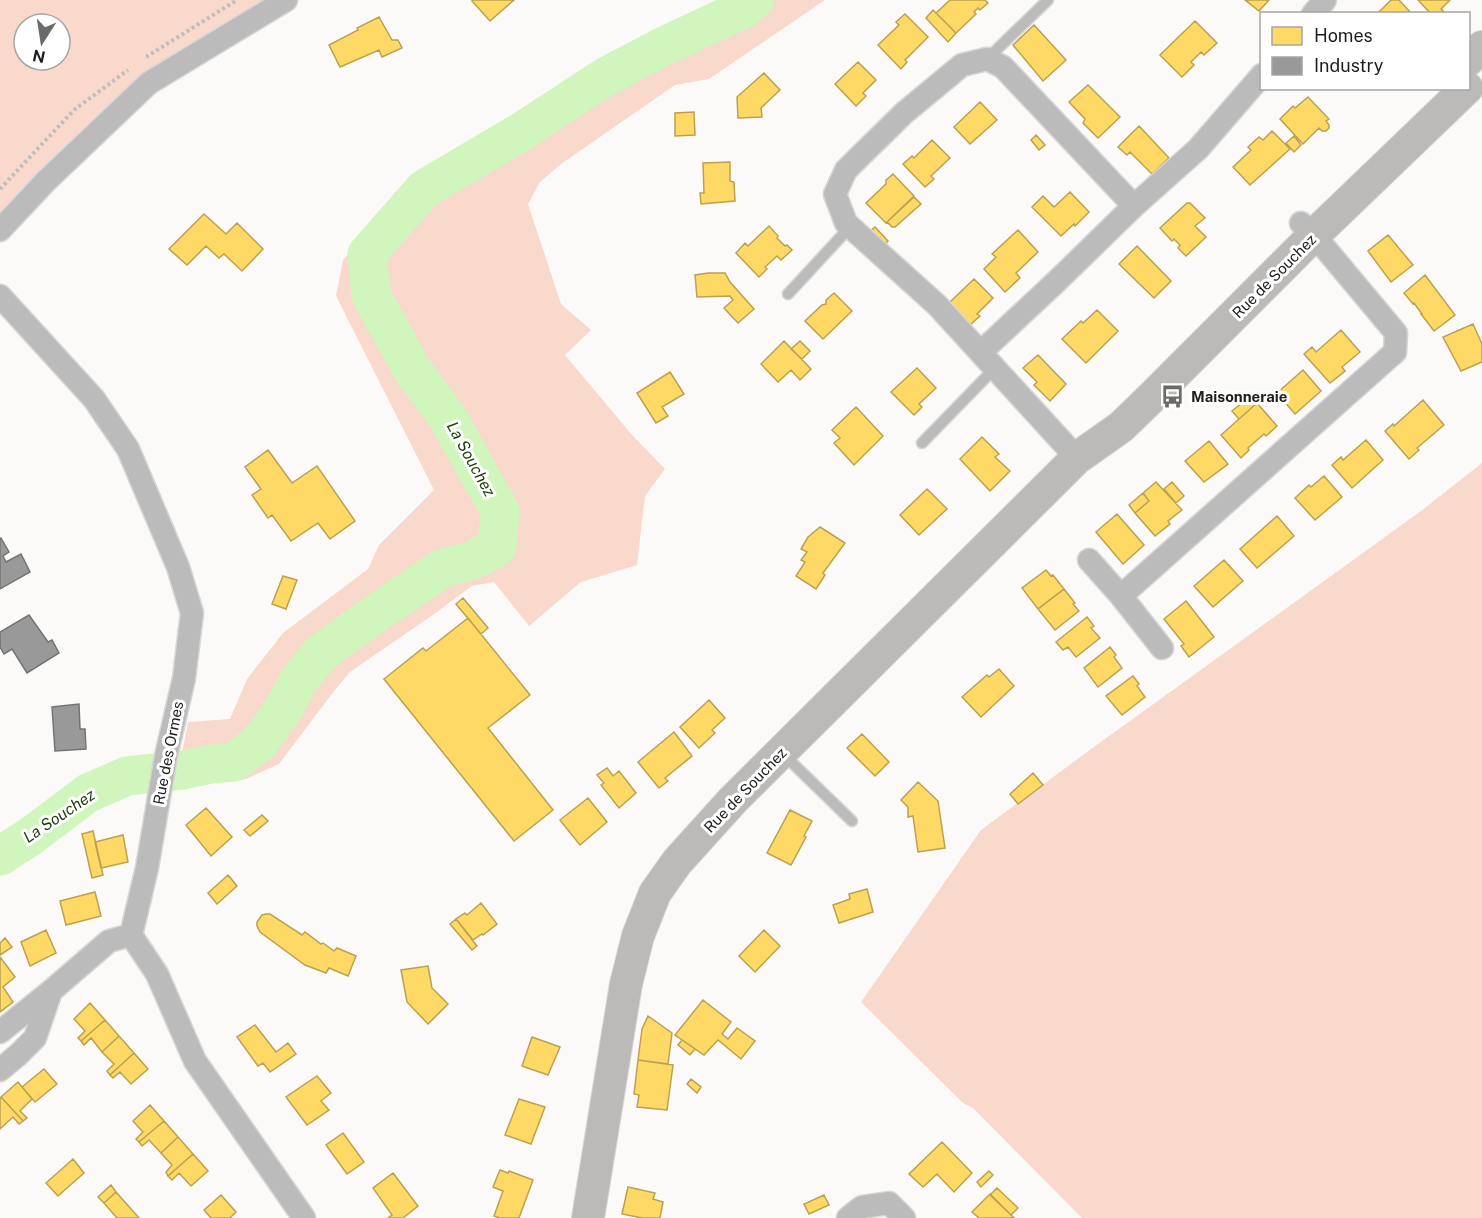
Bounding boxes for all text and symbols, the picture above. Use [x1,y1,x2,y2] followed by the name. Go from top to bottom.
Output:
[12,12,72,72] north arrow
[1260,12,1470,90] legend
[1314,25,1373,46] text: Homes
[31,46,47,67] text: N
[1314,55,1384,76] text: Industry
[1229,231,1319,321] street label: Rue de Souchez
[1160,383,1186,409] bus stop icon: Maisonneraie
[1191,388,1287,405] place label: Maisonneraie
[443,418,500,500] water label: La Souchez
[150,700,186,806] street label: Rue des Ormes
[700,744,790,836] street label: Rue de Souchez
[20,785,99,847] water label: La Souchez

